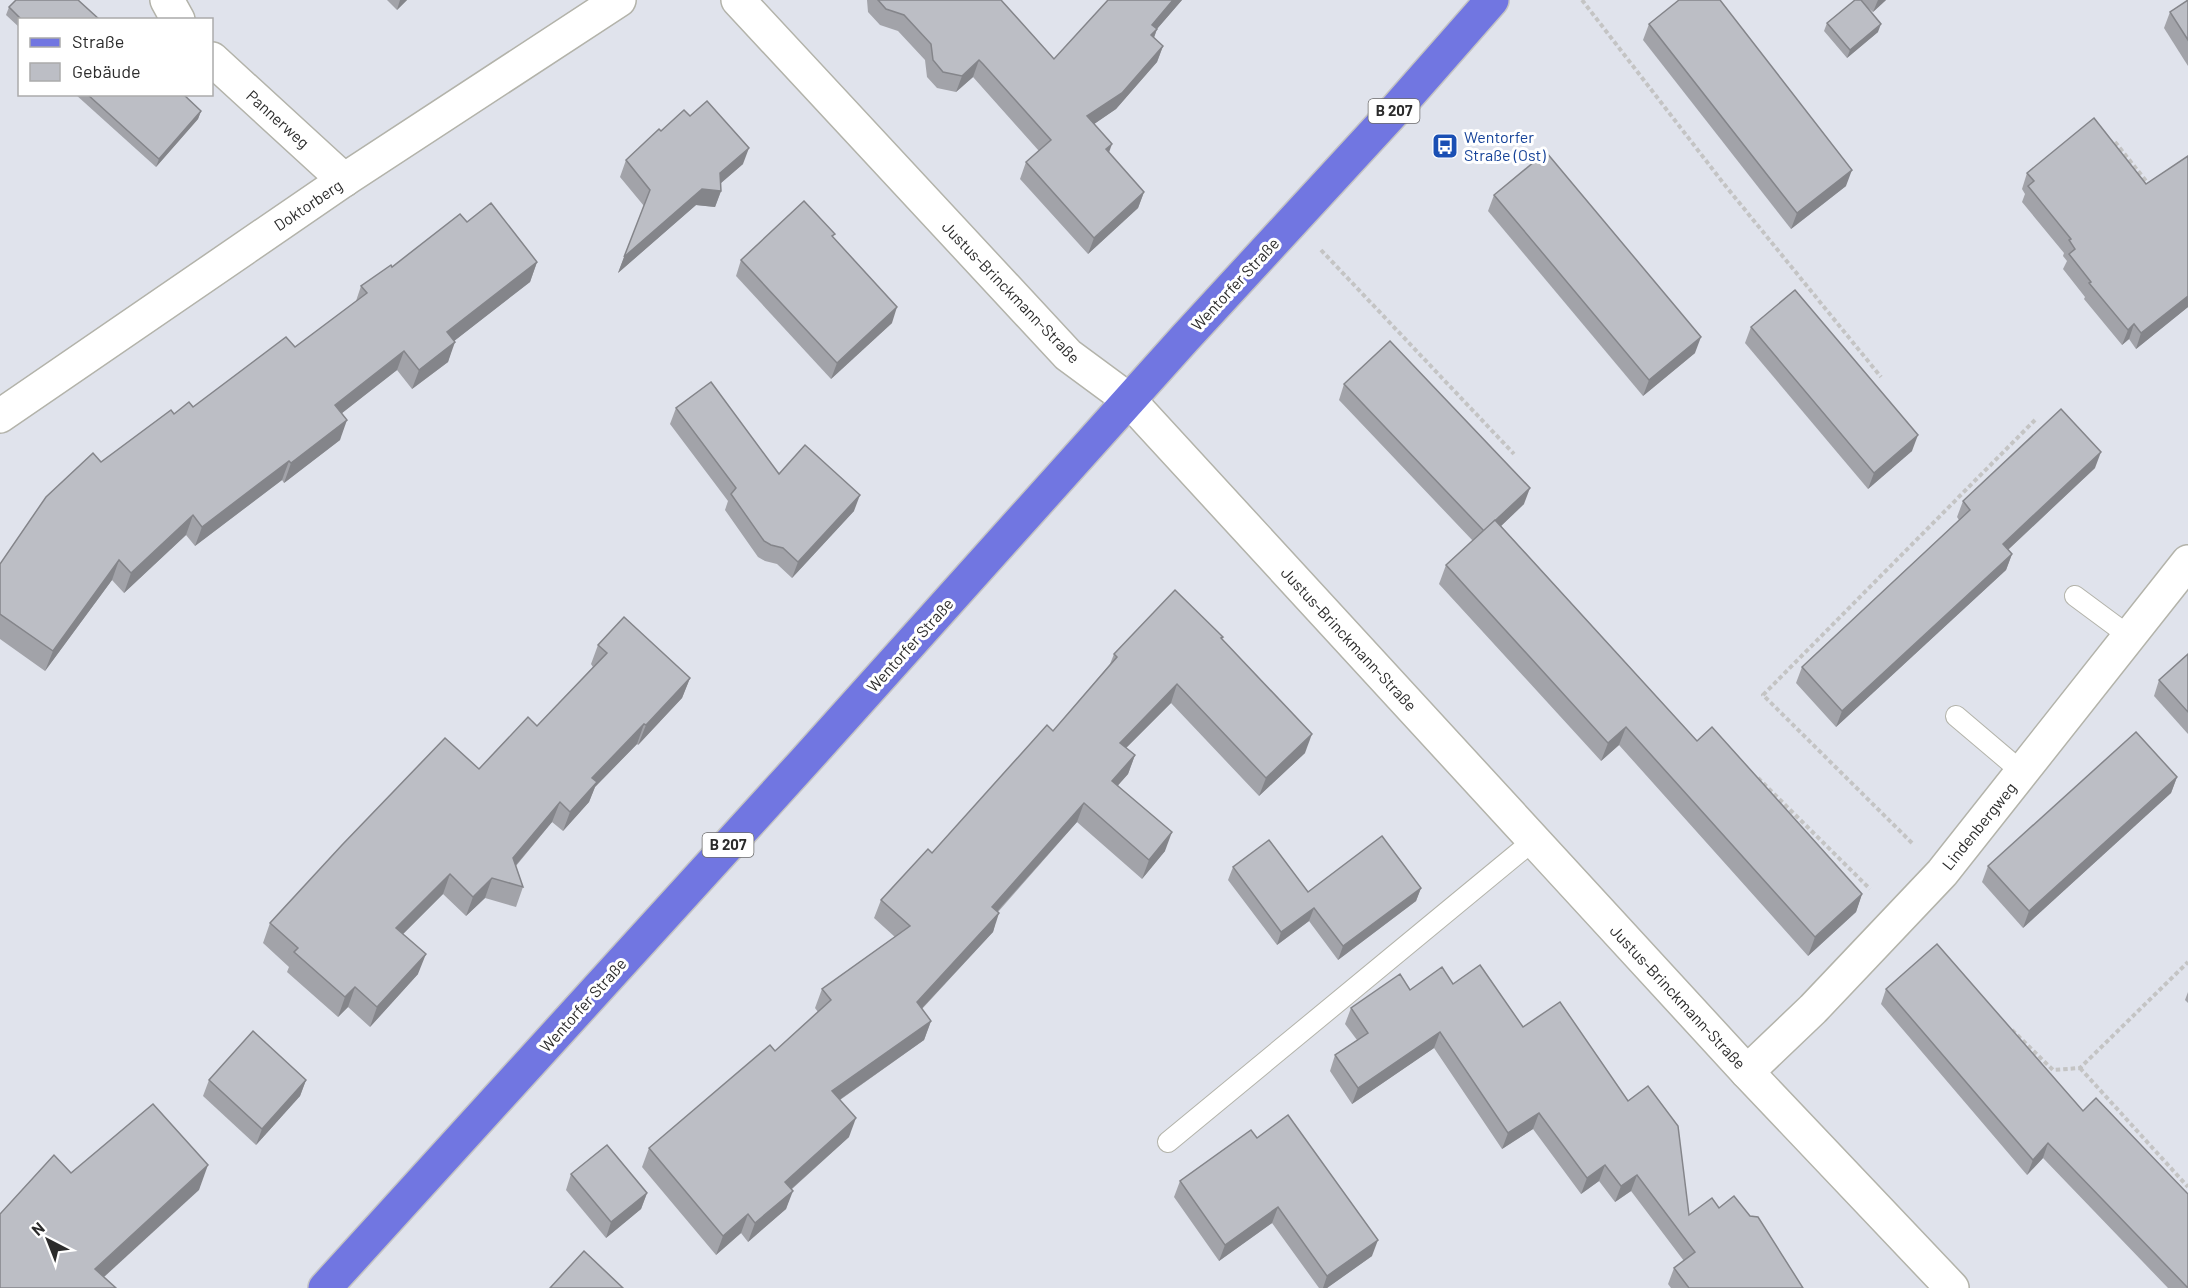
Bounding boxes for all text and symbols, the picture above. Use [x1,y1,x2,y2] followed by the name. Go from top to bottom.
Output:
[18,18,213,96] legend
[72,30,124,52] text: Straße
[72,60,141,82] text: Gebäude
[243,86,314,152] street label: Pannerweg
[1368,99,1420,123] road number: B 207
[1464,127,1546,164] place label: Wentorfer Straße (Ost)
[1430,131,1460,161] bus stop icon: Wentorfer Straße (Ost)
[270,175,345,234] street label: Doktorberg
[938,217,1084,367] street label: Justus-Brinckmann-Straße
[1187,233,1282,334] street label: Wentorfer Straße
[1278,563,1421,715] street label: Justus-Brinckmann-Straße
[862,594,957,696] street label: Wentorfer Straße
[1937,778,2020,873] street label: Lindenbergweg
[702,833,754,857] road number: B 207
[1607,921,1750,1073] street label: Justus-Brinckmann-Straße
[535,954,630,1056] street label: Wentorfer Straße
[18,1210,78,1270] north arrow
[27,1218,48,1239] text: N

